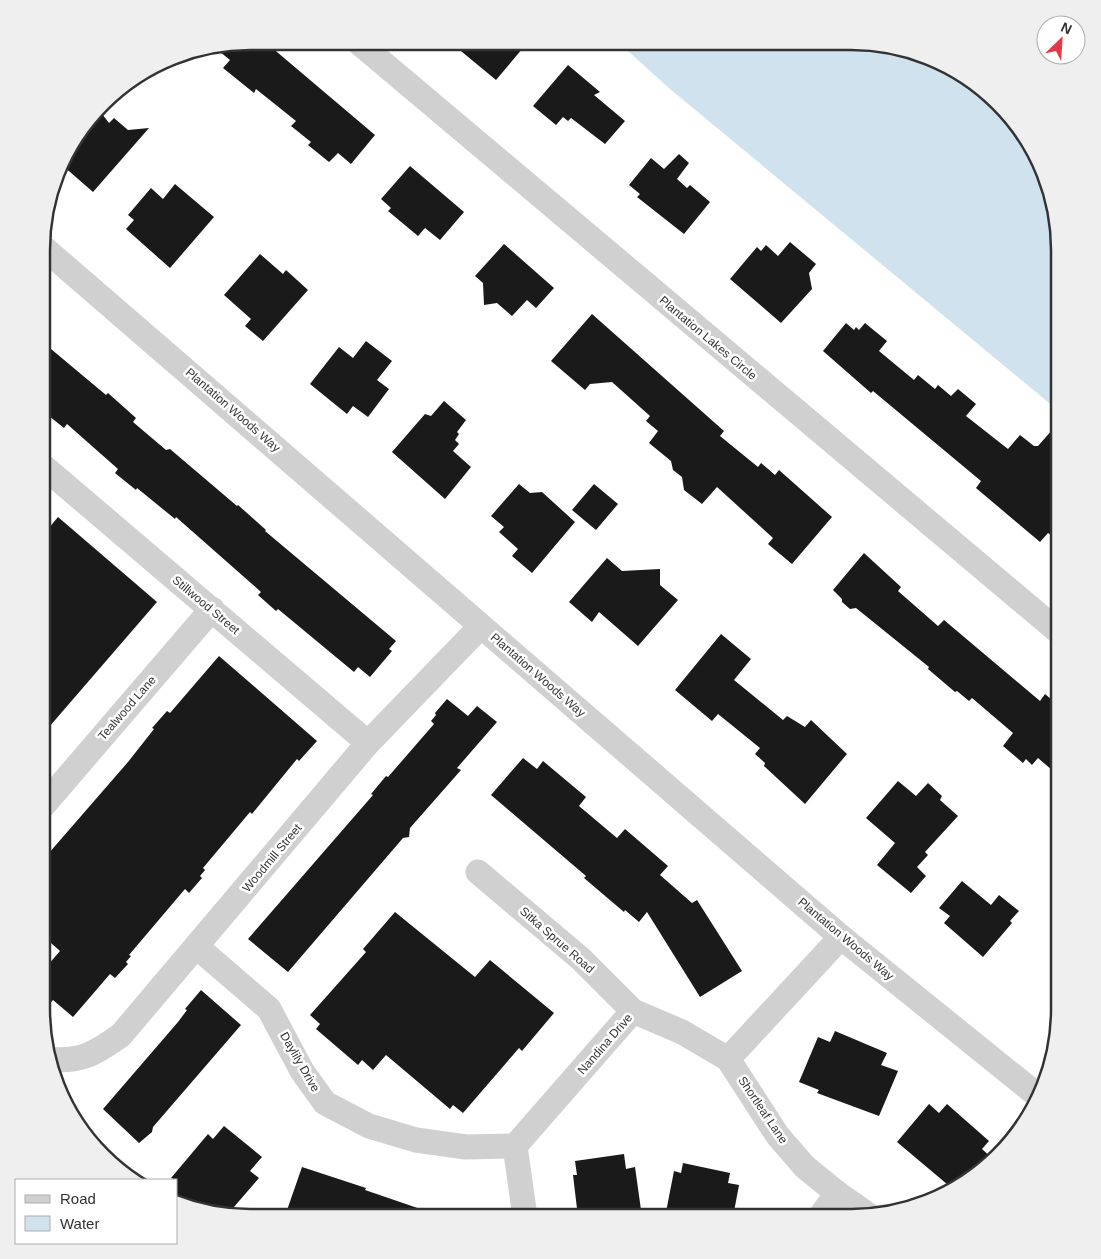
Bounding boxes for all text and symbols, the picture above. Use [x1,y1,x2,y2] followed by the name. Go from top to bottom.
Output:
[1036,15,1086,65] north arrow
[1059,19,1074,38] text: N
[656,293,760,383] street label: Plantation Lakes Circle
[183,365,283,455] street label: Plantation Woods Way
[170,573,243,638] street label: Stillwood Street
[488,630,588,720] street label: Plantation Woods Way
[95,673,159,743] street label: Tealwood Lane
[239,821,305,895] street label: Woodmill Street
[795,895,897,983] street label: Plantation Woods Way
[517,904,597,976] street label: Sitka Sprue Road
[575,1010,635,1077] street label: Nandina Drive
[277,1030,323,1095] street label: Daylily Drive
[735,1074,791,1147] street label: Shortleaf Lane
[15,1179,178,1244] legend
[60,1190,96,1207] text: Road
[60,1215,99,1232] text: Water

